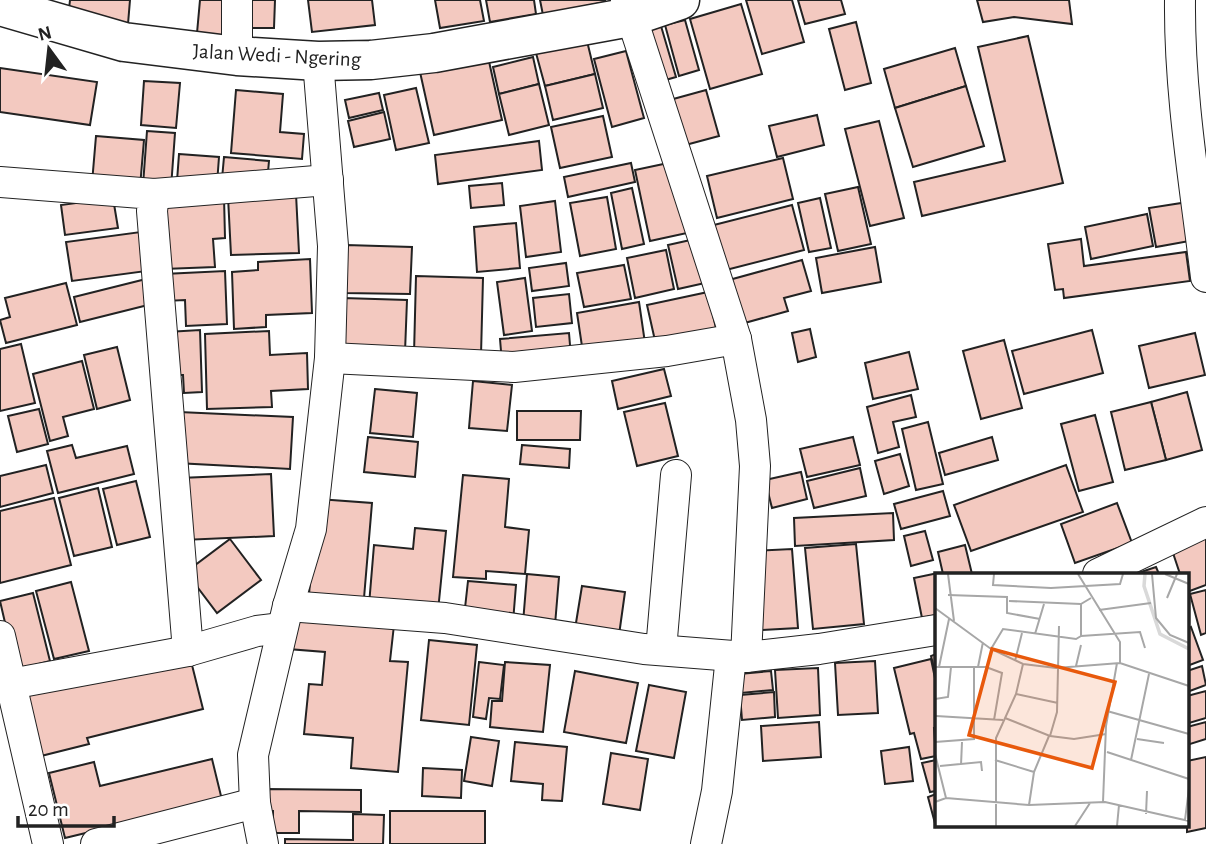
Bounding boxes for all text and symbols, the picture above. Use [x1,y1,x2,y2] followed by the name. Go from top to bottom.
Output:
[14,14,84,84] north arrow
[36,23,54,45] text: N
[192,41,362,70] street label: Jalan Wedi - Ngering
[935,573,1188,826] inset map
[18,784,114,828] scale bar
[28,799,69,820] text: 20 m

